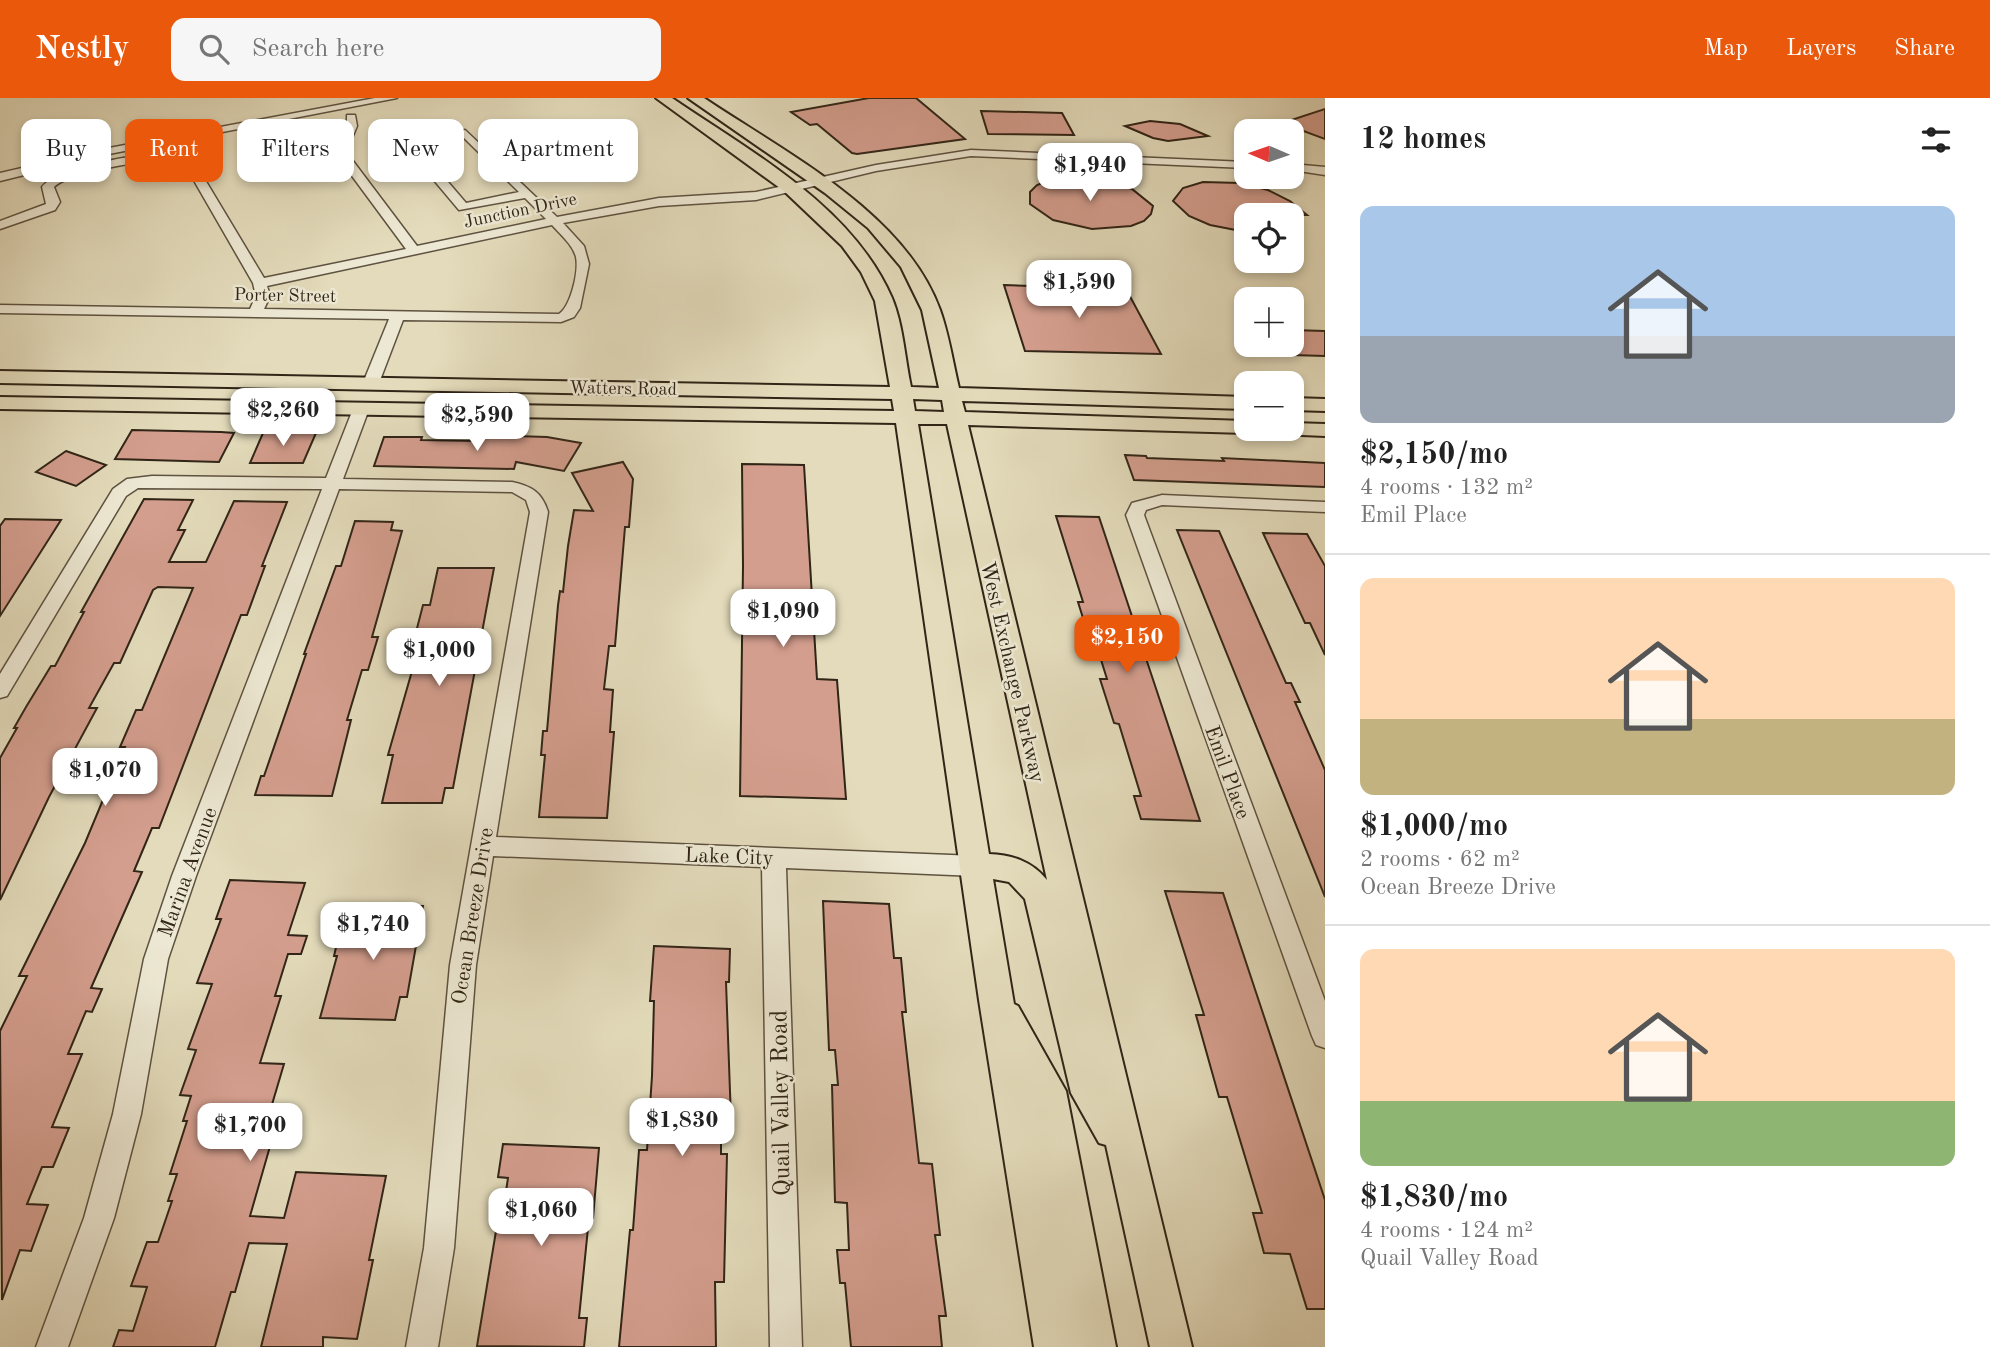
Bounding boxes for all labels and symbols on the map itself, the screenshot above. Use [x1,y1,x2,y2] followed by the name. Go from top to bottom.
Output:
[1234,119,1304,189] north arrow
[1033,144,1147,203] pin: $1,940
[462,190,578,232] street label: Junction Drive
[1022,260,1136,320] pin: $1,590
[234,286,336,306] street label: Porter Street
[569,379,677,399] street label: Watters Road
[226,388,340,448] pin: $2,260
[420,394,534,453] pin: $2,590
[976,560,1047,785] street label: West Exchange Parkway
[726,589,840,649] pin: $1,090
[1070,616,1184,675] pin: $2,150
[382,628,496,688] pin: $1,000
[1200,723,1253,822] street label: Emil Place
[48,748,162,808] pin: $1,070
[155,805,222,940] street label: Marina Avenue
[449,826,498,1006] street label: Ocean Breeze Drive
[684,845,774,870] street label: Lake City
[316,902,430,962] pin: $1,740
[768,1010,796,1196] street label: Quail Valley Road
[625,1098,739,1158] pin: $1,830
[193,1104,307,1163] pin: $1,700
[484,1188,598,1248] pin: $1,060

